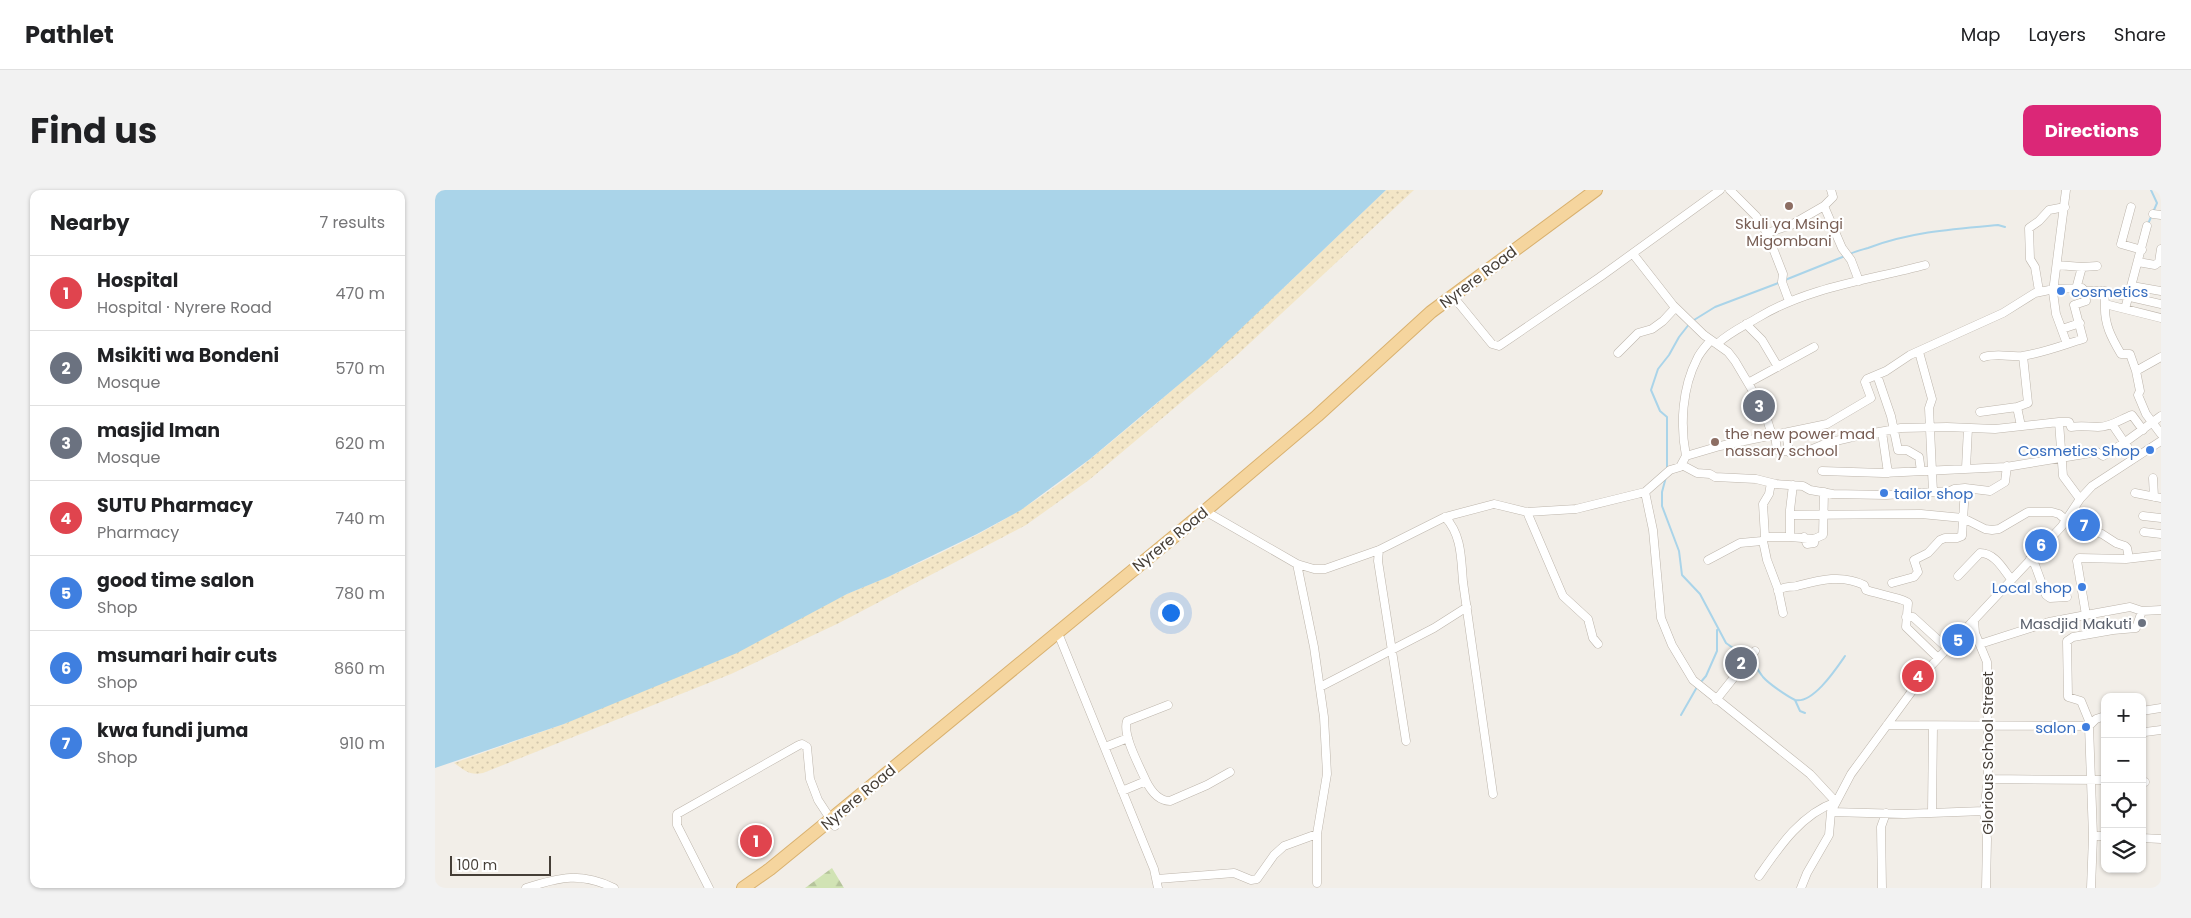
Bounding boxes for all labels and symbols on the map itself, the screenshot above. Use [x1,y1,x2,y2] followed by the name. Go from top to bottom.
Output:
[1783,200,1795,212] marker: Skuli ya Msingi Migombani
[1735,213,1843,251] place label: Skuli ya Msingi Migombani
[1435,241,1521,313] street label: Nyrere Road
[2071,281,2149,302] place label: cosmetics
[2055,285,2067,297] marker: cosmetics
[1743,387,1775,425] pin: 3
[1725,423,1875,461] place label: the new power mad nassary school
[1709,436,1721,448] marker: the new power mad nassary school
[2018,440,2140,461] place label: Cosmetics Shop
[2144,444,2156,456] marker: Cosmetics Shop
[1894,483,1973,504] place label: tailor shop
[1878,487,1890,499] marker: tailor shop
[1128,502,1212,576] street label: Nyrere Road
[2068,506,2100,544] pin: 7
[2025,526,2057,564] pin: 6
[1992,577,2072,598] place label: Local shop
[2076,581,2088,593] marker: Local shop
[1158,600,1184,626] your location
[2020,613,2132,634] place label: Masdjid Makuti
[2136,617,2148,629] marker: Masdjid Makuti
[1942,621,1974,659] pin: 5
[1725,644,1757,682] pin: 2
[1902,657,1934,695] pin: 4
[1977,671,1998,835] street label: Glorious School Street
[2035,717,2076,738] place label: salon
[2080,721,2092,733] marker: salon
[816,759,900,835] street label: Nyrere Road
[740,822,772,860] pin: 1
[450,853,551,876] scale bar

